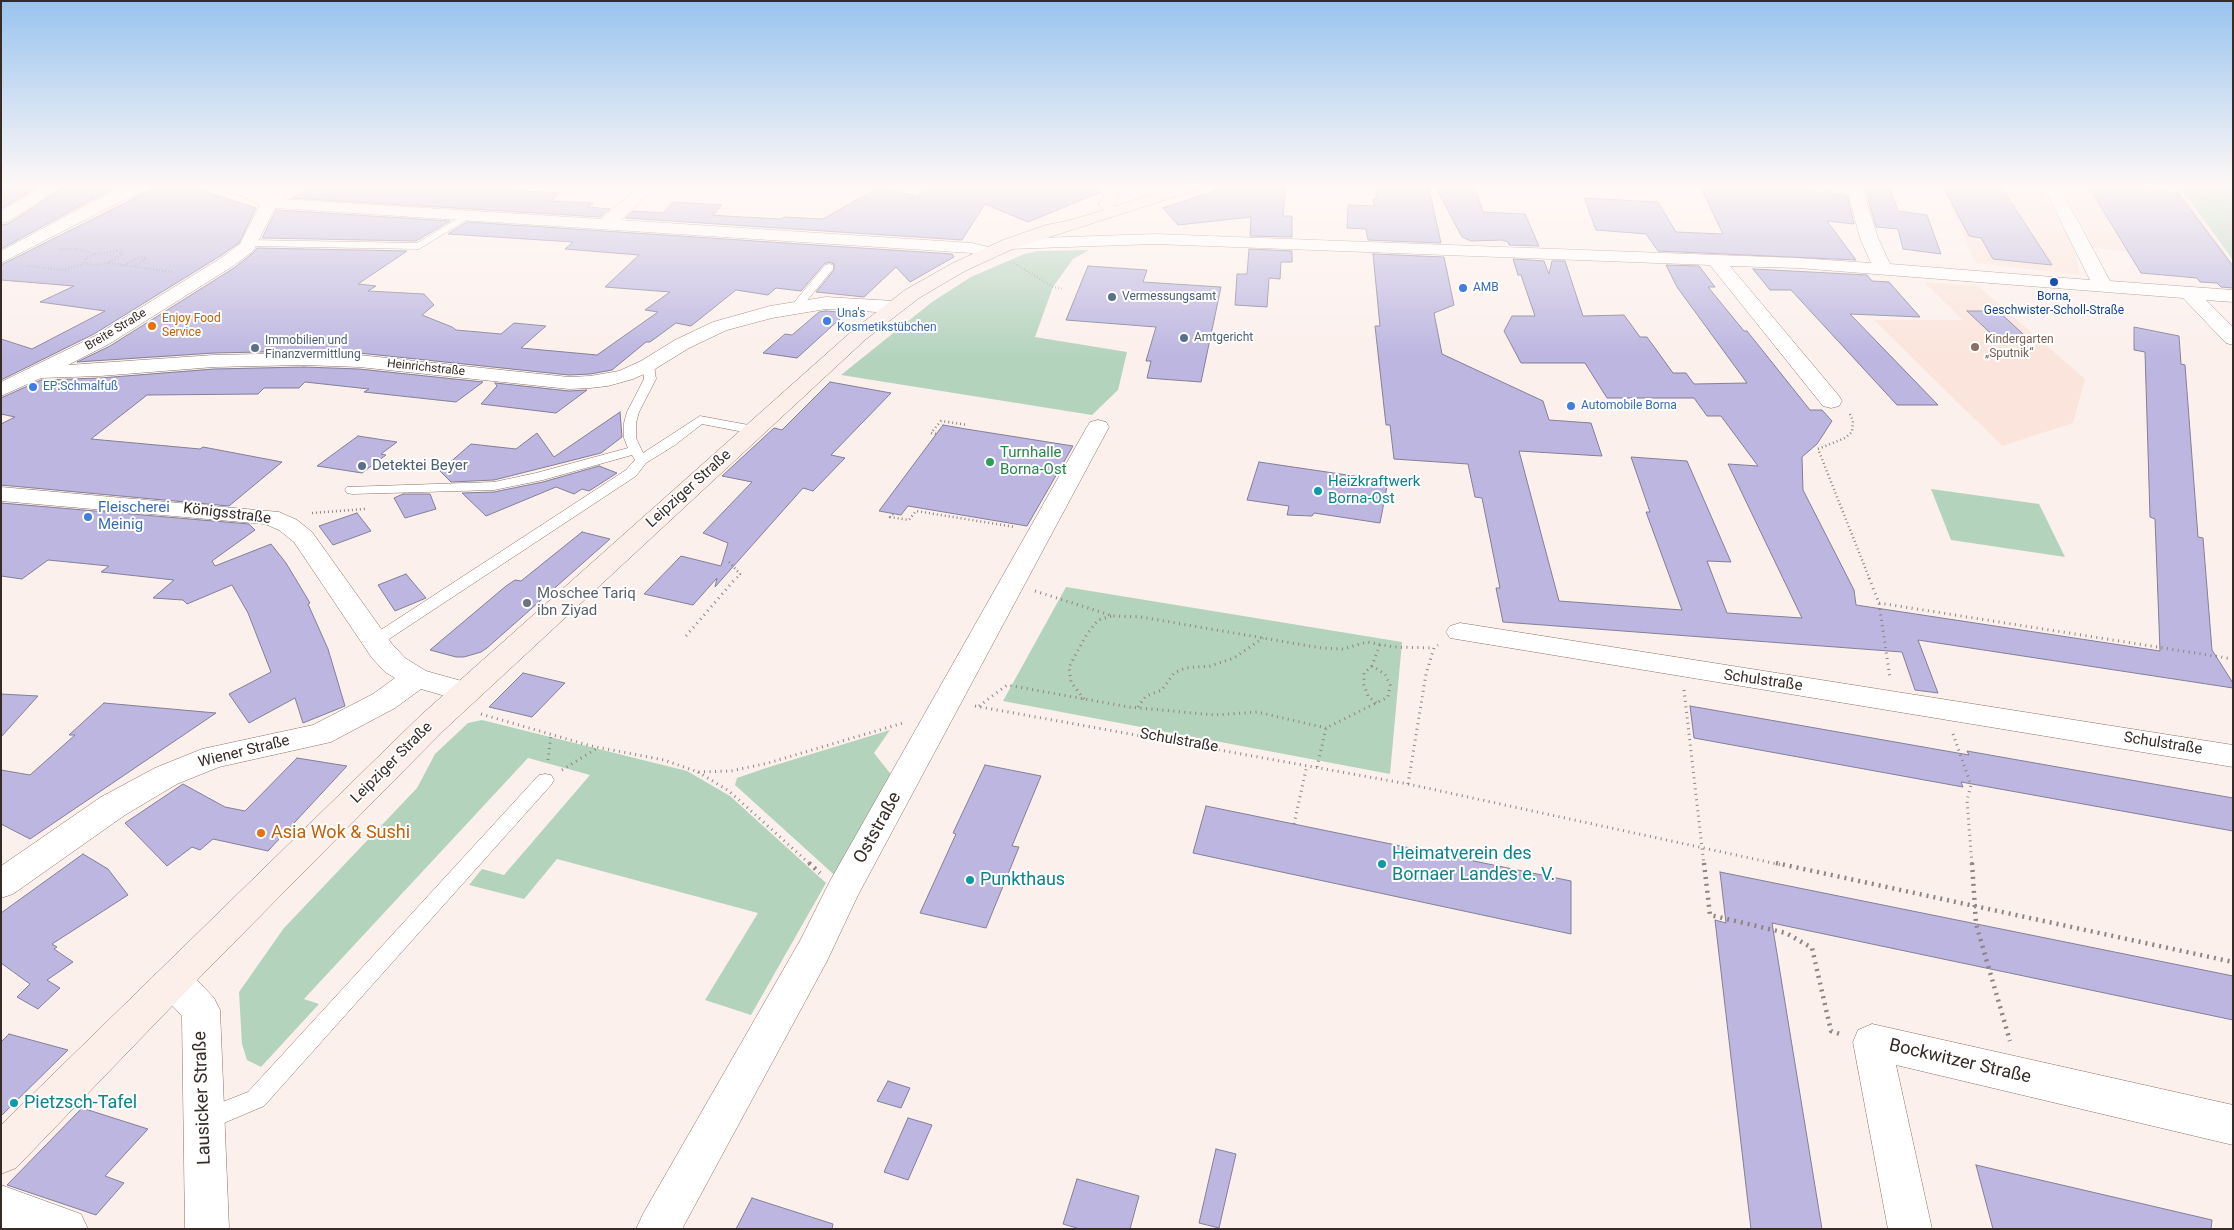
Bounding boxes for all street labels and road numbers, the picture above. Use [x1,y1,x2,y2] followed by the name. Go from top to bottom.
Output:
[83,306,149,354] street label: Breite Straße
[386,357,466,379] street label: Heinrichstraße
[643,446,735,532] street label: Leipziger Straße
[182,500,272,528] street label: Königsstraße
[1722,667,1804,695] street label: Schulstraße
[347,718,437,808] street label: Leipziger Straße
[1138,725,1220,757] street label: Schulstraße
[2122,729,2204,759] street label: Schulstraße
[196,732,292,772] street label: Wiener Straße
[850,788,906,868] street label: Oststraße
[190,1031,216,1165] street label: Lausicker Straße
[1887,1035,2033,1089] street label: Bockwitzer Straße

